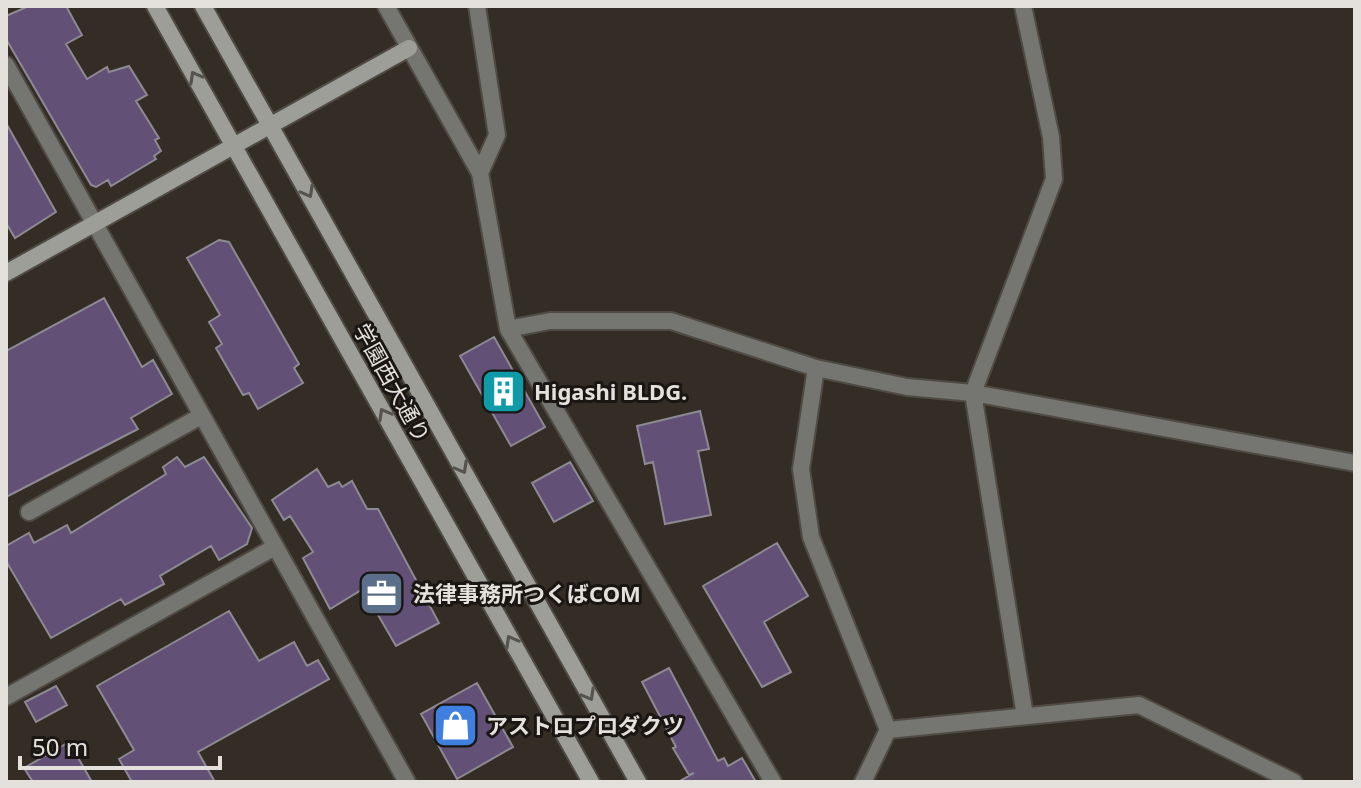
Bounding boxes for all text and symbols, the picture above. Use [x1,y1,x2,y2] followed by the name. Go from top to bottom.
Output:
[189,71,205,86] one-way arrow
[298,184,314,198] one-way arrow
[348,318,438,448] street label: 学園西大通り
[479,368,527,416] building icon: Higashi BLDG.
[534,376,687,406] place label: Higashi BLDG.
[378,408,394,423] one-way arrow
[453,460,468,474] one-way arrow
[358,570,406,618] office icon: 法律事務所つくばCOM
[413,578,641,608] place label: 法律事務所つくばCOM
[505,635,521,650] one-way arrow
[579,686,595,701] one-way arrow
[431,702,479,750] shop icon: アストロプロダクツ
[486,710,684,740] place label: アストロプロダクツ
[20,720,220,770] scale bar
[32,730,88,763] text: 50 m

